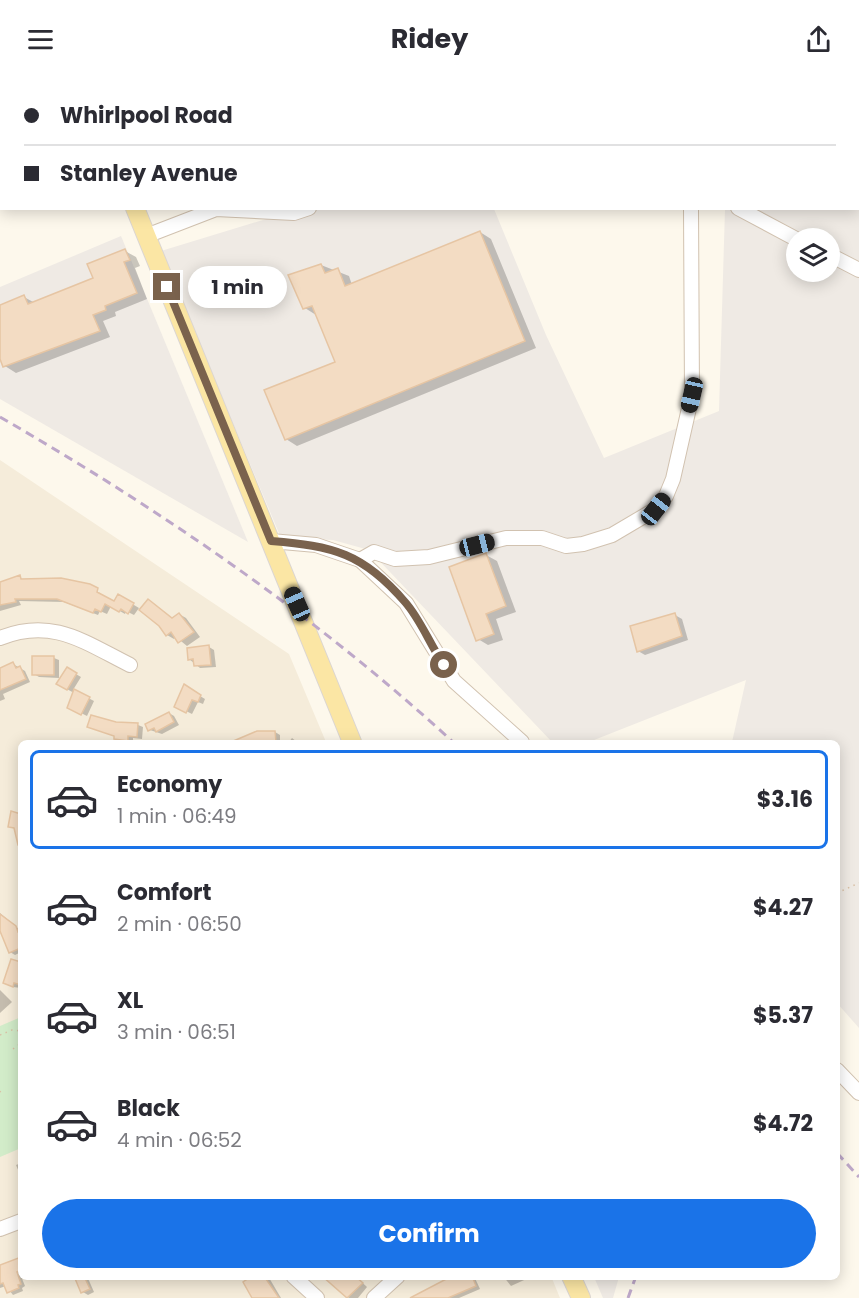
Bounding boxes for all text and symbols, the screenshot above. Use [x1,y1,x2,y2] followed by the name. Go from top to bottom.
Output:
[391,20,468,57] text: Ridey
[24,23,57,56] icon: menu
[802,23,835,56] icon: share
[60,100,233,131] text: Whirlpool Road
[60,158,238,189] text: Stanley Avenue
[786,228,840,282] map controls
[786,228,840,282] button: layers
[188,266,287,308] callout: 1 min
[153,273,180,300] route end
[211,273,264,301] text: 1 min
[679,375,705,415] car
[638,489,674,529] car
[457,532,497,558] car
[281,584,313,624] car
[430,651,457,678] route start
[117,769,222,800] text: Economy
[45,773,99,827] icon: car
[757,784,813,815] text: $3.16
[117,802,237,830] text: 1 min · 06:49
[117,877,211,908] text: Comfort
[45,881,99,935] icon: car
[753,892,813,923] text: $4.27
[117,910,242,938] text: 2 min · 06:50
[117,985,143,1016] text: XL
[45,989,99,1043] icon: car
[753,1000,813,1031] text: $5.37
[117,1018,236,1046] text: 3 min · 06:51
[117,1093,180,1124] text: Black
[45,1097,99,1151] icon: car
[753,1108,813,1139] text: $4.72
[117,1126,242,1154] text: 4 min · 06:52
[42,1199,816,1268] button: Confirm

